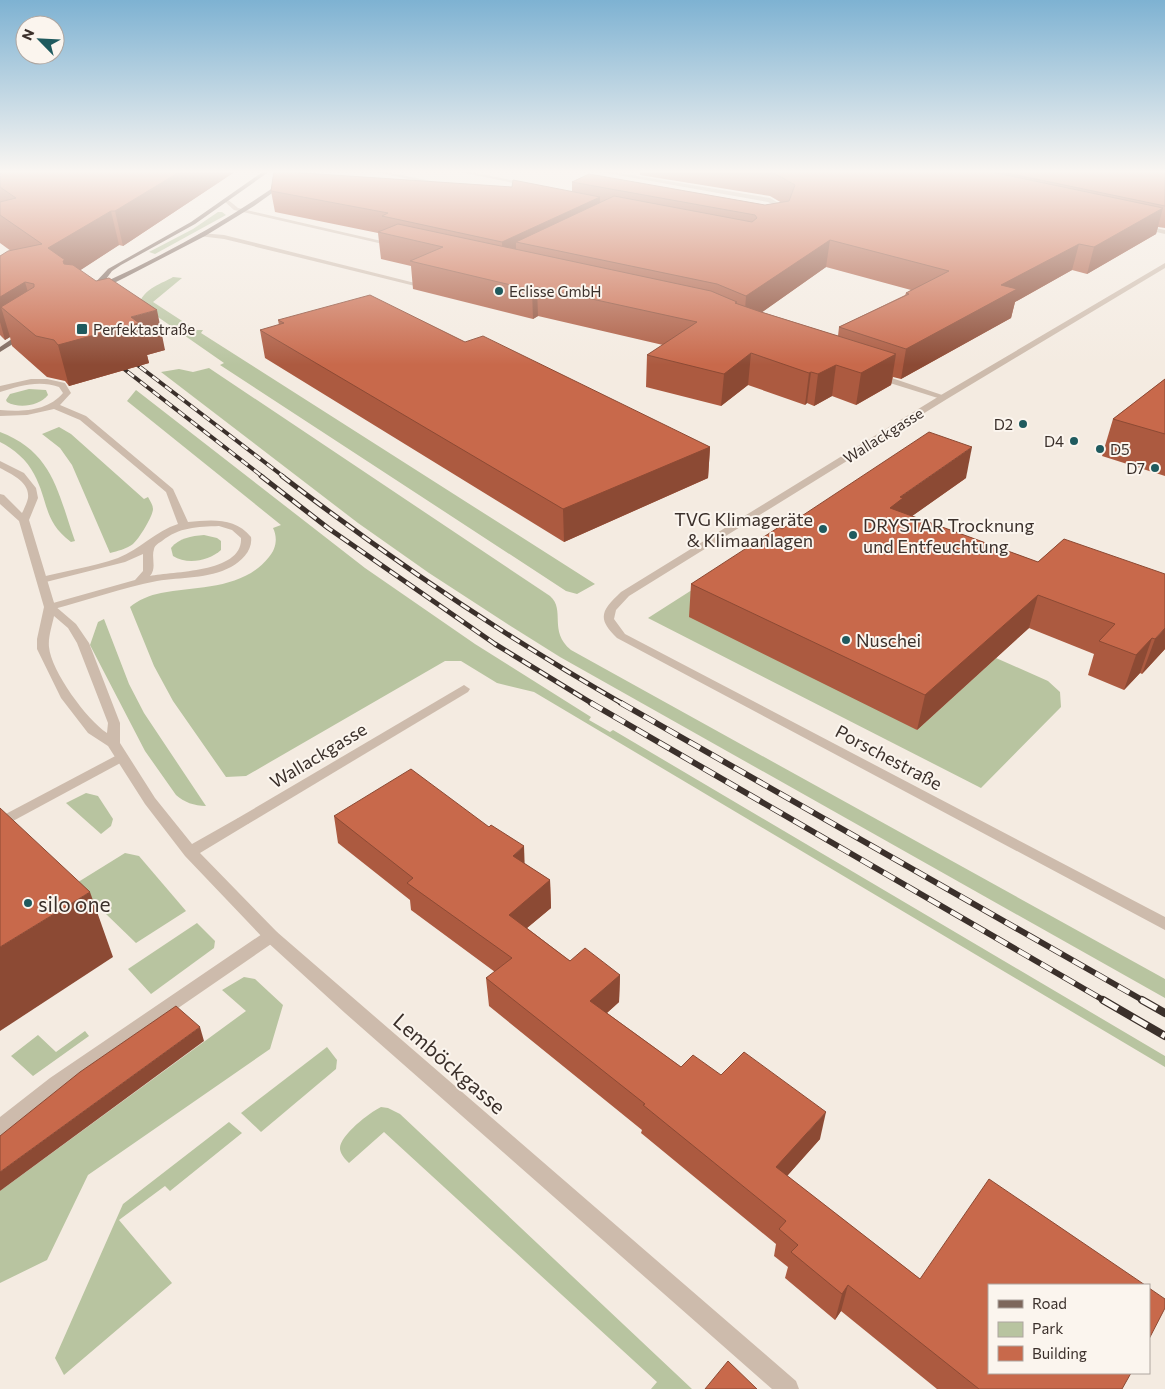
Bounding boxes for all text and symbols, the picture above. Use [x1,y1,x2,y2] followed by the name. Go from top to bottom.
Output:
[15,15,65,65] north arrow
[18,26,38,43] text: N
[509,282,602,300] place label: Eclisse GmbH
[493,285,505,297] marker: Eclisse GmbH
[93,320,195,338] place label: Perfektastraße
[75,322,89,336] marker: Perfektastraße
[840,403,926,467] street label: Wallackgasse
[994,415,1013,433] place label: D2
[1017,418,1029,430] marker: D2
[1044,432,1064,450] place label: D4
[1068,435,1080,447] marker: D4
[1110,440,1130,458] place label: D5
[1094,443,1106,455] marker: D5
[1126,459,1145,477] place label: D7
[1149,462,1161,474] marker: D7
[674,508,813,551] place label: TVG Klimageräte & Klimaanlagen
[863,514,1034,557] place label: DRYSTAR Trocknung und Entfeuchtung
[817,523,829,535] marker: TVG Klimageräte & Klimaanlagen
[847,529,859,541] marker: DRYSTAR Trocknung und Entfeuchtung
[856,629,921,651] place label: Nuschei
[840,634,852,646] marker: Nuschei
[266,718,370,792] street label: Wallackgasse
[832,720,946,794] street label: Porschestraße
[38,891,111,916] place label: silo one
[22,897,34,909] marker: silo one
[389,1007,511,1119] street label: Lemböckgasse
[988,1284,1150,1374] legend
[1032,1294,1067,1312] text: Road
[1032,1319,1063,1337] text: Park
[1032,1344,1087,1362] text: Building

